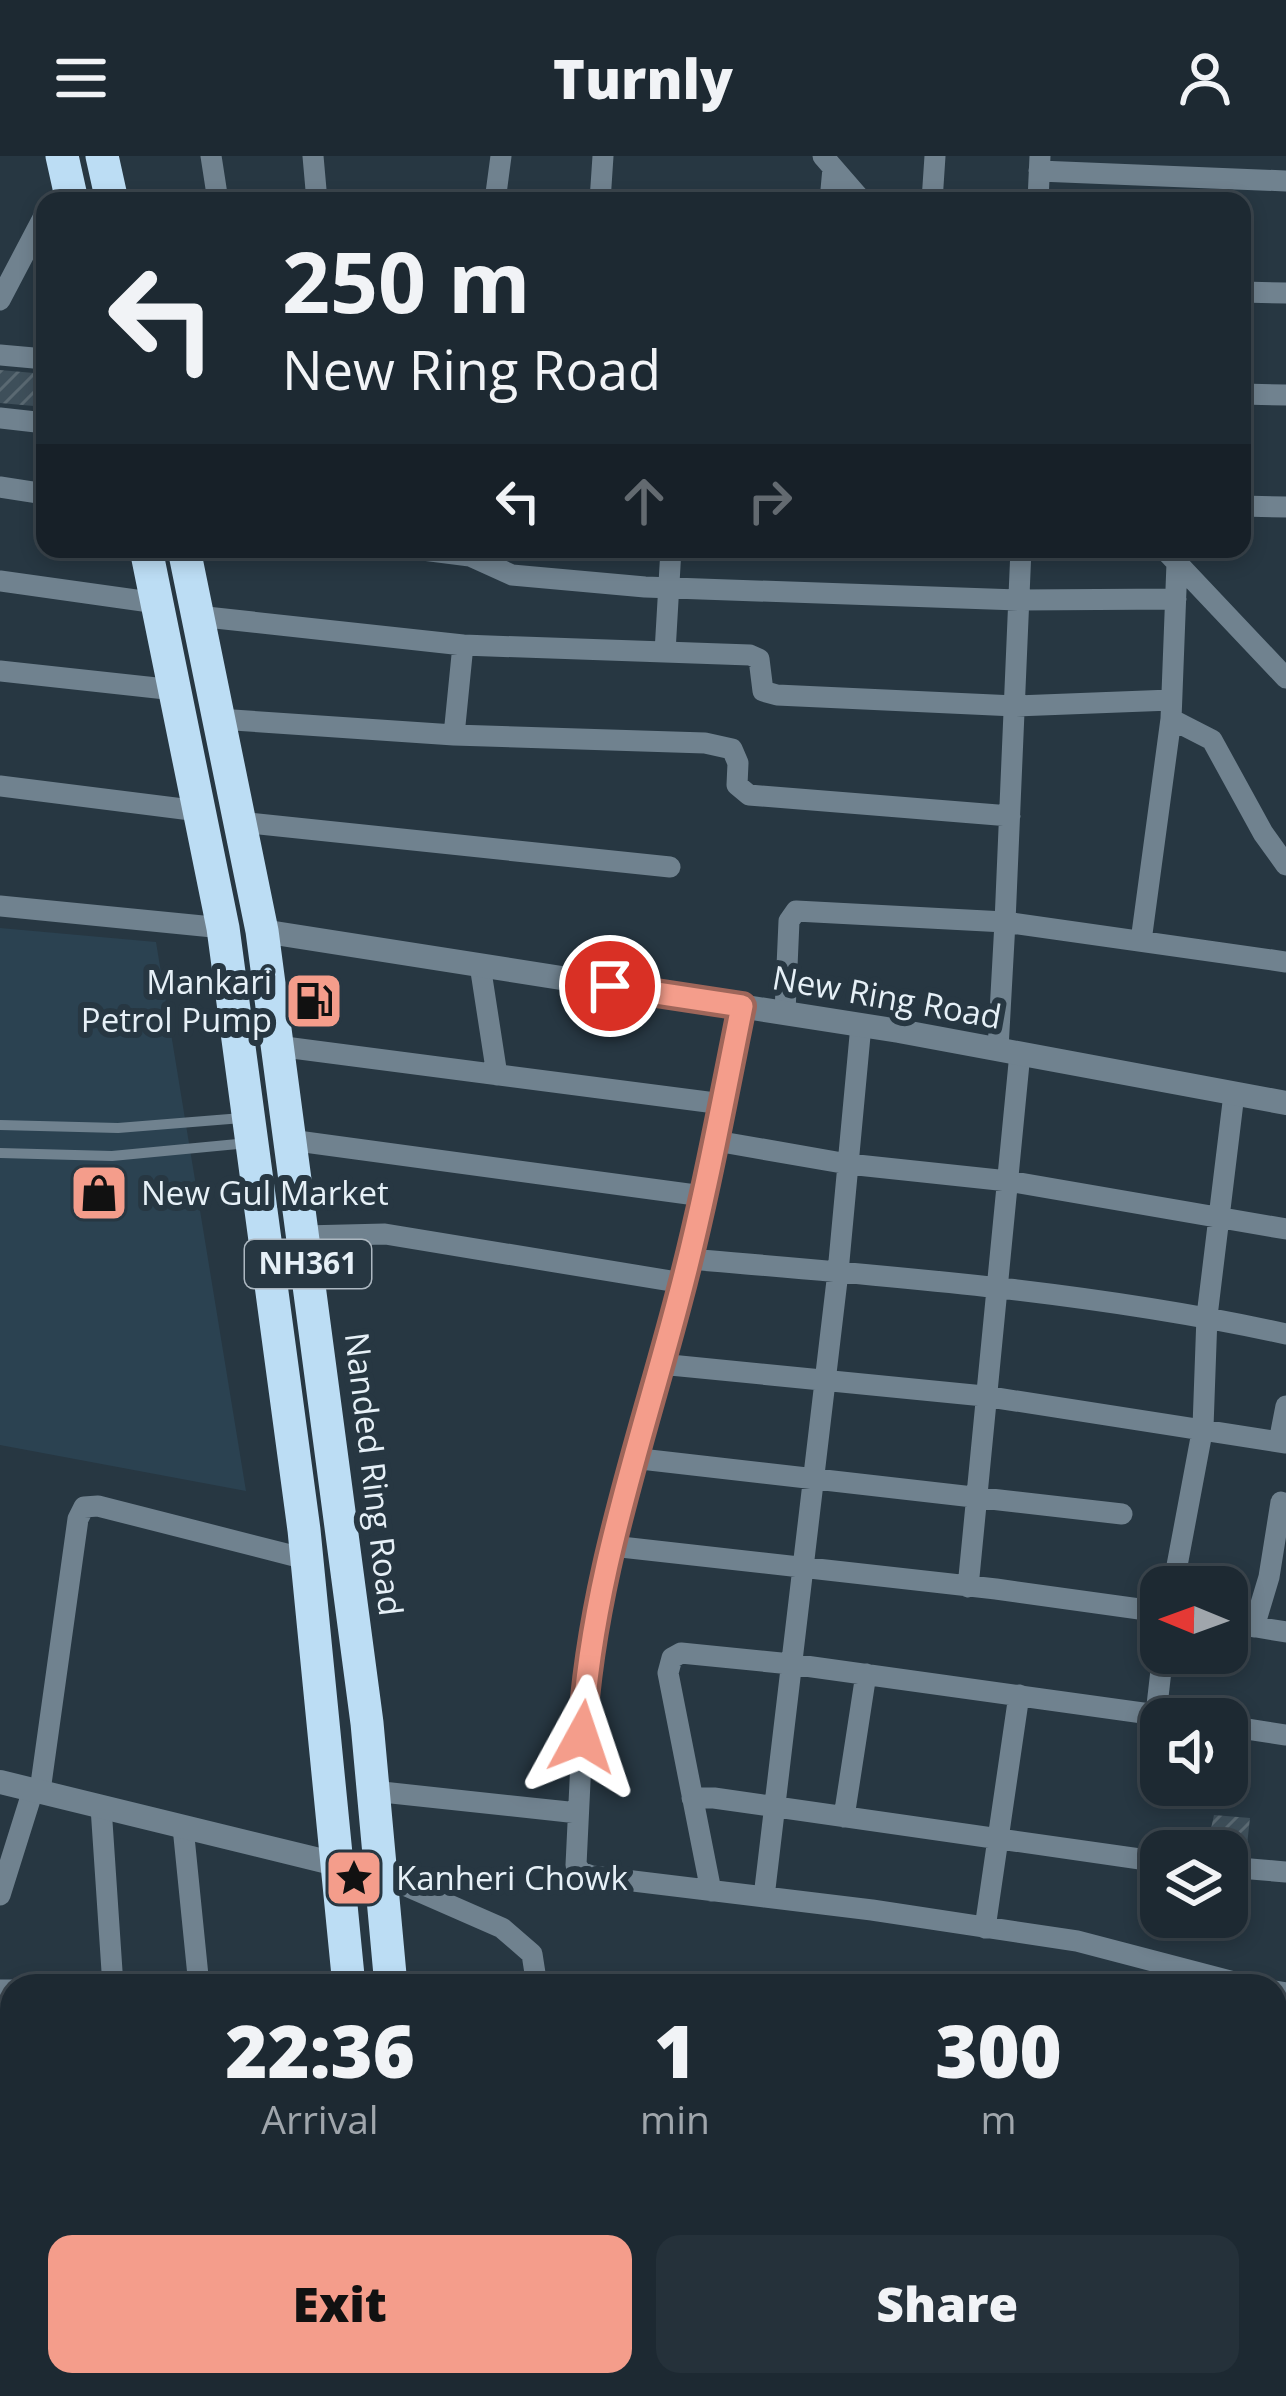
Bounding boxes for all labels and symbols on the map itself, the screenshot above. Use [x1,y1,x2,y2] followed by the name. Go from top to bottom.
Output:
[559,935,661,1037] pin
[769,954,1005,1039] street label: New Ring Road
[81,959,272,1042] place label: Mankari Petrol Pump
[283,970,345,1032] fuel station icon: Mankari Petrol Pump
[68,1162,130,1224] shop icon: New Gul Market
[141,1170,389,1215] place label: New Gul Market
[245,1240,371,1288] road number: NH361
[335,1330,414,1618] street label: Nanded Ring Road
[1140,1566,1248,1674] north arrow
[519,1674,645,1800] position arrow
[323,1847,385,1909] place icon: Kanheri Chowk
[396,1855,628,1900] place label: Kanheri Chowk

